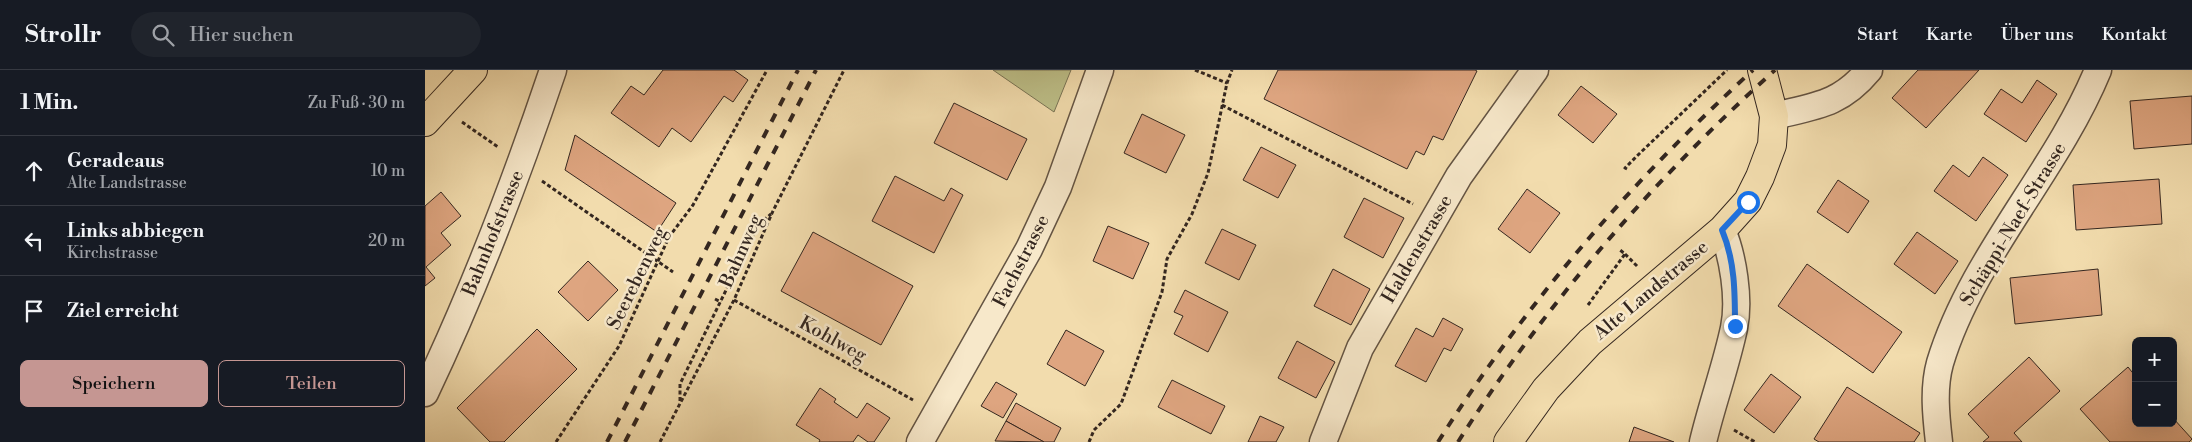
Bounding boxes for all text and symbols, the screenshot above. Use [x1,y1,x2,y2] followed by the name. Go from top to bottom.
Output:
[131,12,481,57] search box
[25,20,101,50] text: Strollr
[149,21,177,49] icon: search
[189,23,294,47] text: Hier suchen
[1857,23,1898,46] text: Start
[1926,23,1973,46] text: Karte
[2001,23,2074,46] text: Über uns
[2102,23,2167,46] text: Kontakt
[20,90,78,116] text: 1 Min.
[308,93,405,113] text: Zu Fuß · 30 m
[1955,138,2071,310] street label: Schäppi-Naef-Strasse
[67,149,164,173] text: Geradeaus
[20,157,48,185] icon: ahead
[371,161,405,181] text: 10 m
[456,167,529,300] street label: Bahnhofstrasse
[67,173,187,193] text: Alte Landstrasse
[1376,190,1458,308] street label: Haldenstrasse
[1737,191,1760,214] route start
[714,210,768,292] street label: Bahnweg
[987,211,1055,311] street label: Fachstrasse
[67,219,204,243] text: Links abbiegen
[602,222,672,334] street label: Seerebenweg
[20,227,48,255] icon: left
[368,231,405,251] text: 20 m
[1588,235,1713,346] street label: Alte Landstrasse
[67,243,158,263] text: Kirchstrasse
[20,297,48,325] icon: arrive
[67,299,178,323] text: Ziel erreicht
[795,311,871,367] street label: Kohlweg
[1724,315,1747,338] route end
[2132,337,2177,427] map controls
[2132,337,2177,382] button: +
[20,360,208,407] button: Speichern
[218,360,405,407] button: Teilen
[2132,382,2177,427] button: −

